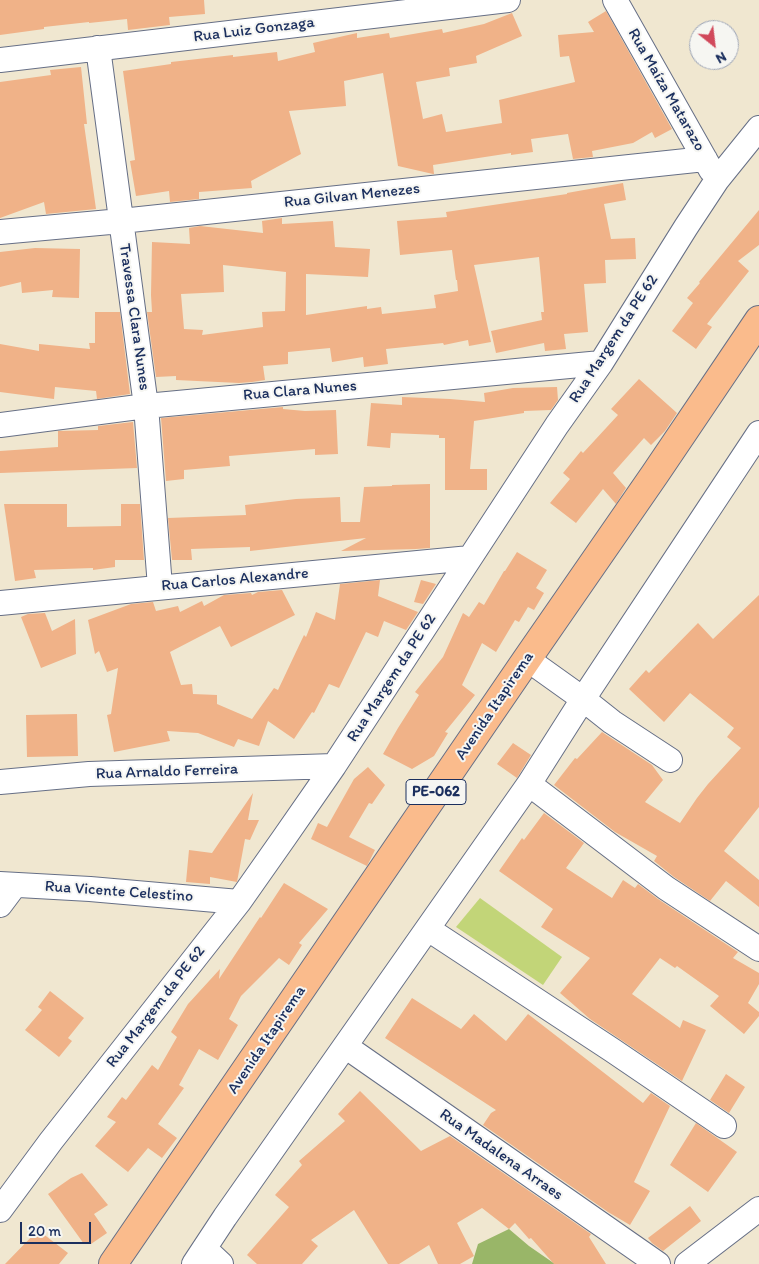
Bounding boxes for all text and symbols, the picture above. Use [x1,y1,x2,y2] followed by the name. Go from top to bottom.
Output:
[192,13,316,47] street label: Rua Luiz Gonzaga
[689,20,739,70] north arrow
[623,25,709,155] street label: Rua Maíza Matarazo
[713,48,729,67] text: N
[283,179,421,213] street label: Rua Gilvan Menezes
[114,242,154,392] street label: Travessa Clara Nunes
[565,271,663,407] street label: Rua Margem da PE 62
[242,376,358,406] street label: Rua Clara Nunes
[161,564,309,596] street label: Rua Carlos Alexandre
[343,610,441,746] street label: Rua Margem da PE 62
[452,648,538,764] street label: Avenida Itapirema
[95,760,239,784] street label: Rua Arnaldo Ferreira
[406,780,466,804] road number: PE-062
[44,877,194,907] street label: Rua Vicente Celestino
[102,942,210,1072] street label: Rua Margem da PE 62
[224,982,310,1098] street label: Avenida Itapirema
[435,1105,567,1205] street label: Rua Madalena Arraes
[22,1212,94,1244] scale bar
[28,1222,61,1240] text: 20 m

